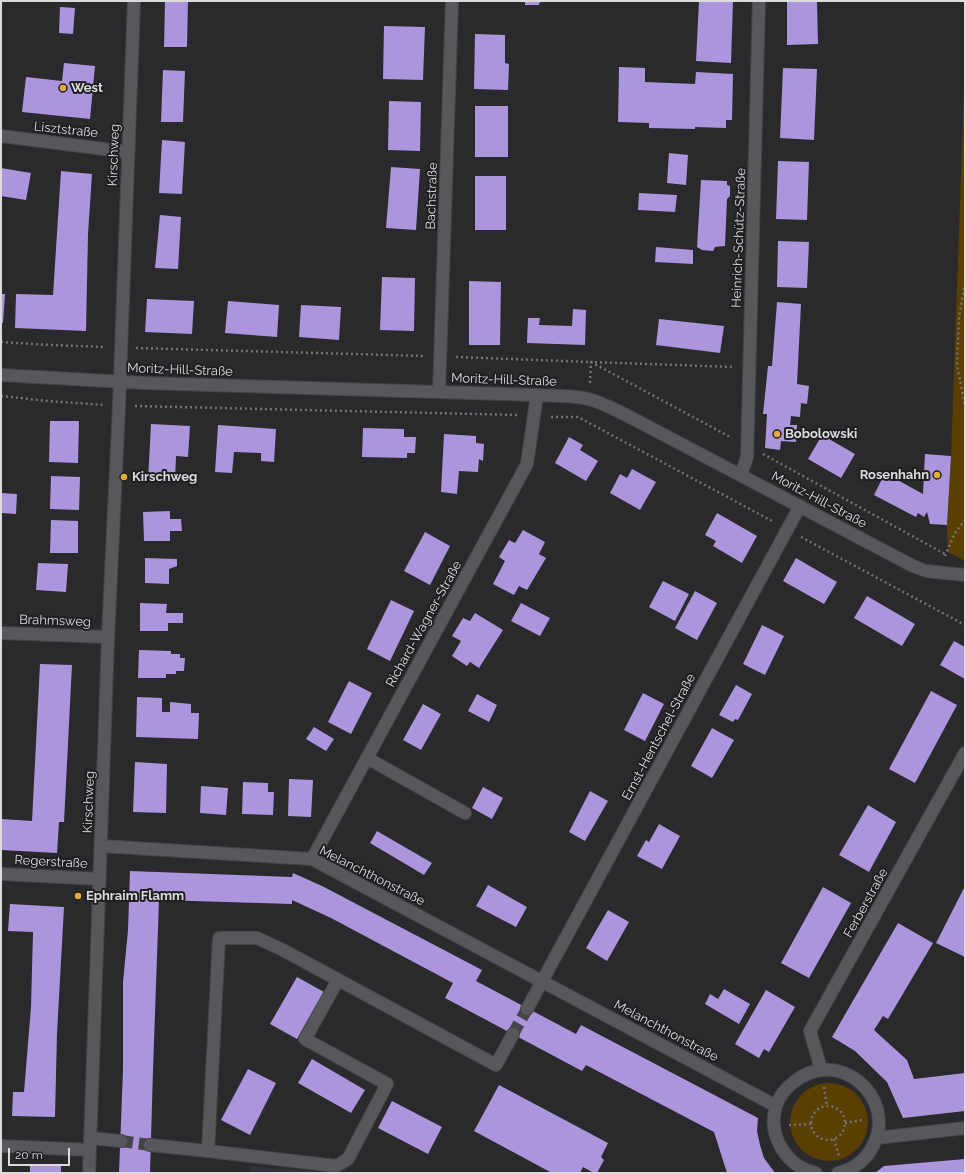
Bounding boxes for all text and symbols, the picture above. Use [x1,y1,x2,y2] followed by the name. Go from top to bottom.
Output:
[71,80,103,96] place label: West
[58,83,68,93] marker: West
[33,119,99,141] street label: Lisztstraße
[105,123,123,187] street label: Kirschweg
[423,162,441,230] street label: Bachstraße
[729,168,749,308] street label: Heinrich-Schütz-Straße
[127,360,233,380] street label: Moritz-Hill-Straße
[451,370,557,390] street label: Moritz-Hill-Straße
[785,426,857,442] place label: Bobolowski
[772,429,782,439] marker: Bobolowski
[860,467,929,483] place label: Rosenhahn
[769,468,869,532] street label: Moritz-Hill-Straße
[132,469,197,485] place label: Kirschweg
[932,470,942,480] marker: Rosenhahn
[119,472,129,482] marker: Kirschweg
[383,558,465,690] street label: Richard-Wagner-Straße
[19,612,91,630] street label: Brahmsweg
[619,671,699,803] street label: Ernst-Hentschel-Straße
[80,770,98,834] street label: Kirschweg
[317,843,427,909] street label: Melanchthonstraße
[14,852,88,872] street label: Regerstraße
[841,866,891,940] street label: Ferberstraße
[86,888,184,904] place label: Ephraim Flamm
[73,891,83,901] marker: Ephraim Flamm
[611,997,721,1065] street label: Melanchthonstraße
[10,1140,72,1166] scale bar
[15,1148,43,1162] text: 20 m

